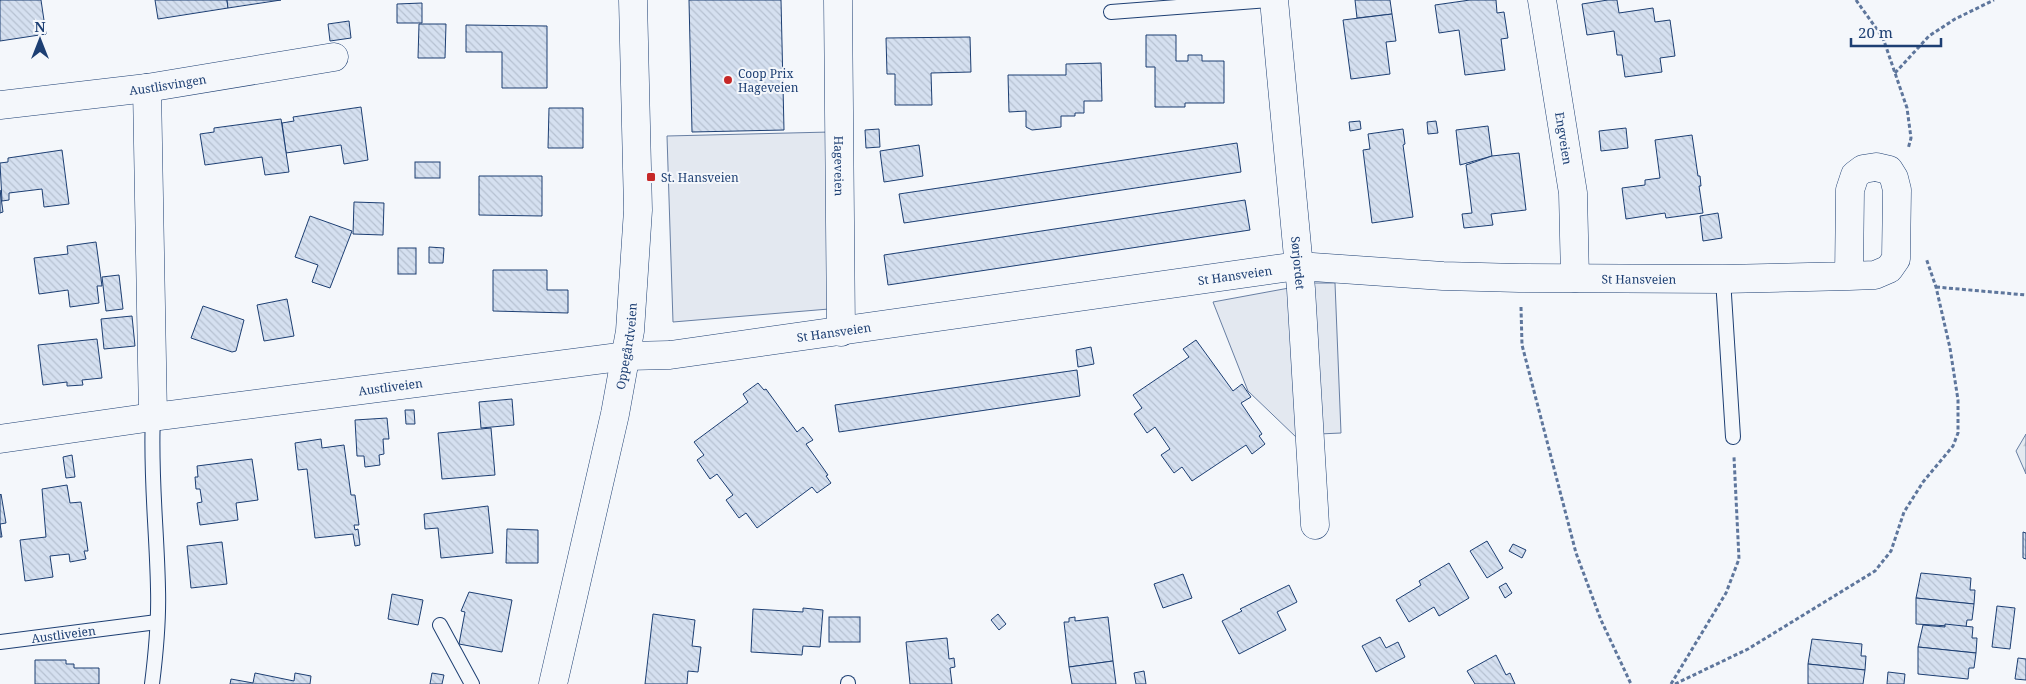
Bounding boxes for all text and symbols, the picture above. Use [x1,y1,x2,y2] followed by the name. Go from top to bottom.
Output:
[15,15,65,65] north arrow
[1851,15,1941,47] scale bar
[34,17,46,36] text: N
[1858,22,1893,42] text: 20 m
[738,65,799,96] place label: Coop Prix Hageveien
[128,70,208,98] street label: Austlisvingen
[722,74,734,86] marker: Coop Prix Hageveien
[1552,111,1577,166] street label: Engveien
[831,136,848,197] street label: Hageveien
[661,169,739,186] place label: St. Hansveien
[645,171,657,183] marker: St. Hansveien
[1288,236,1310,290] street label: Sørjordet
[1197,261,1273,289] street label: St Hansveien
[1601,270,1677,287] street label: St Hansveien
[611,302,640,391] street label: Oppegårdveien
[796,318,872,345] street label: St Hansveien
[357,374,424,399] street label: Austliveien
[30,621,97,646] street label: Austliveien

